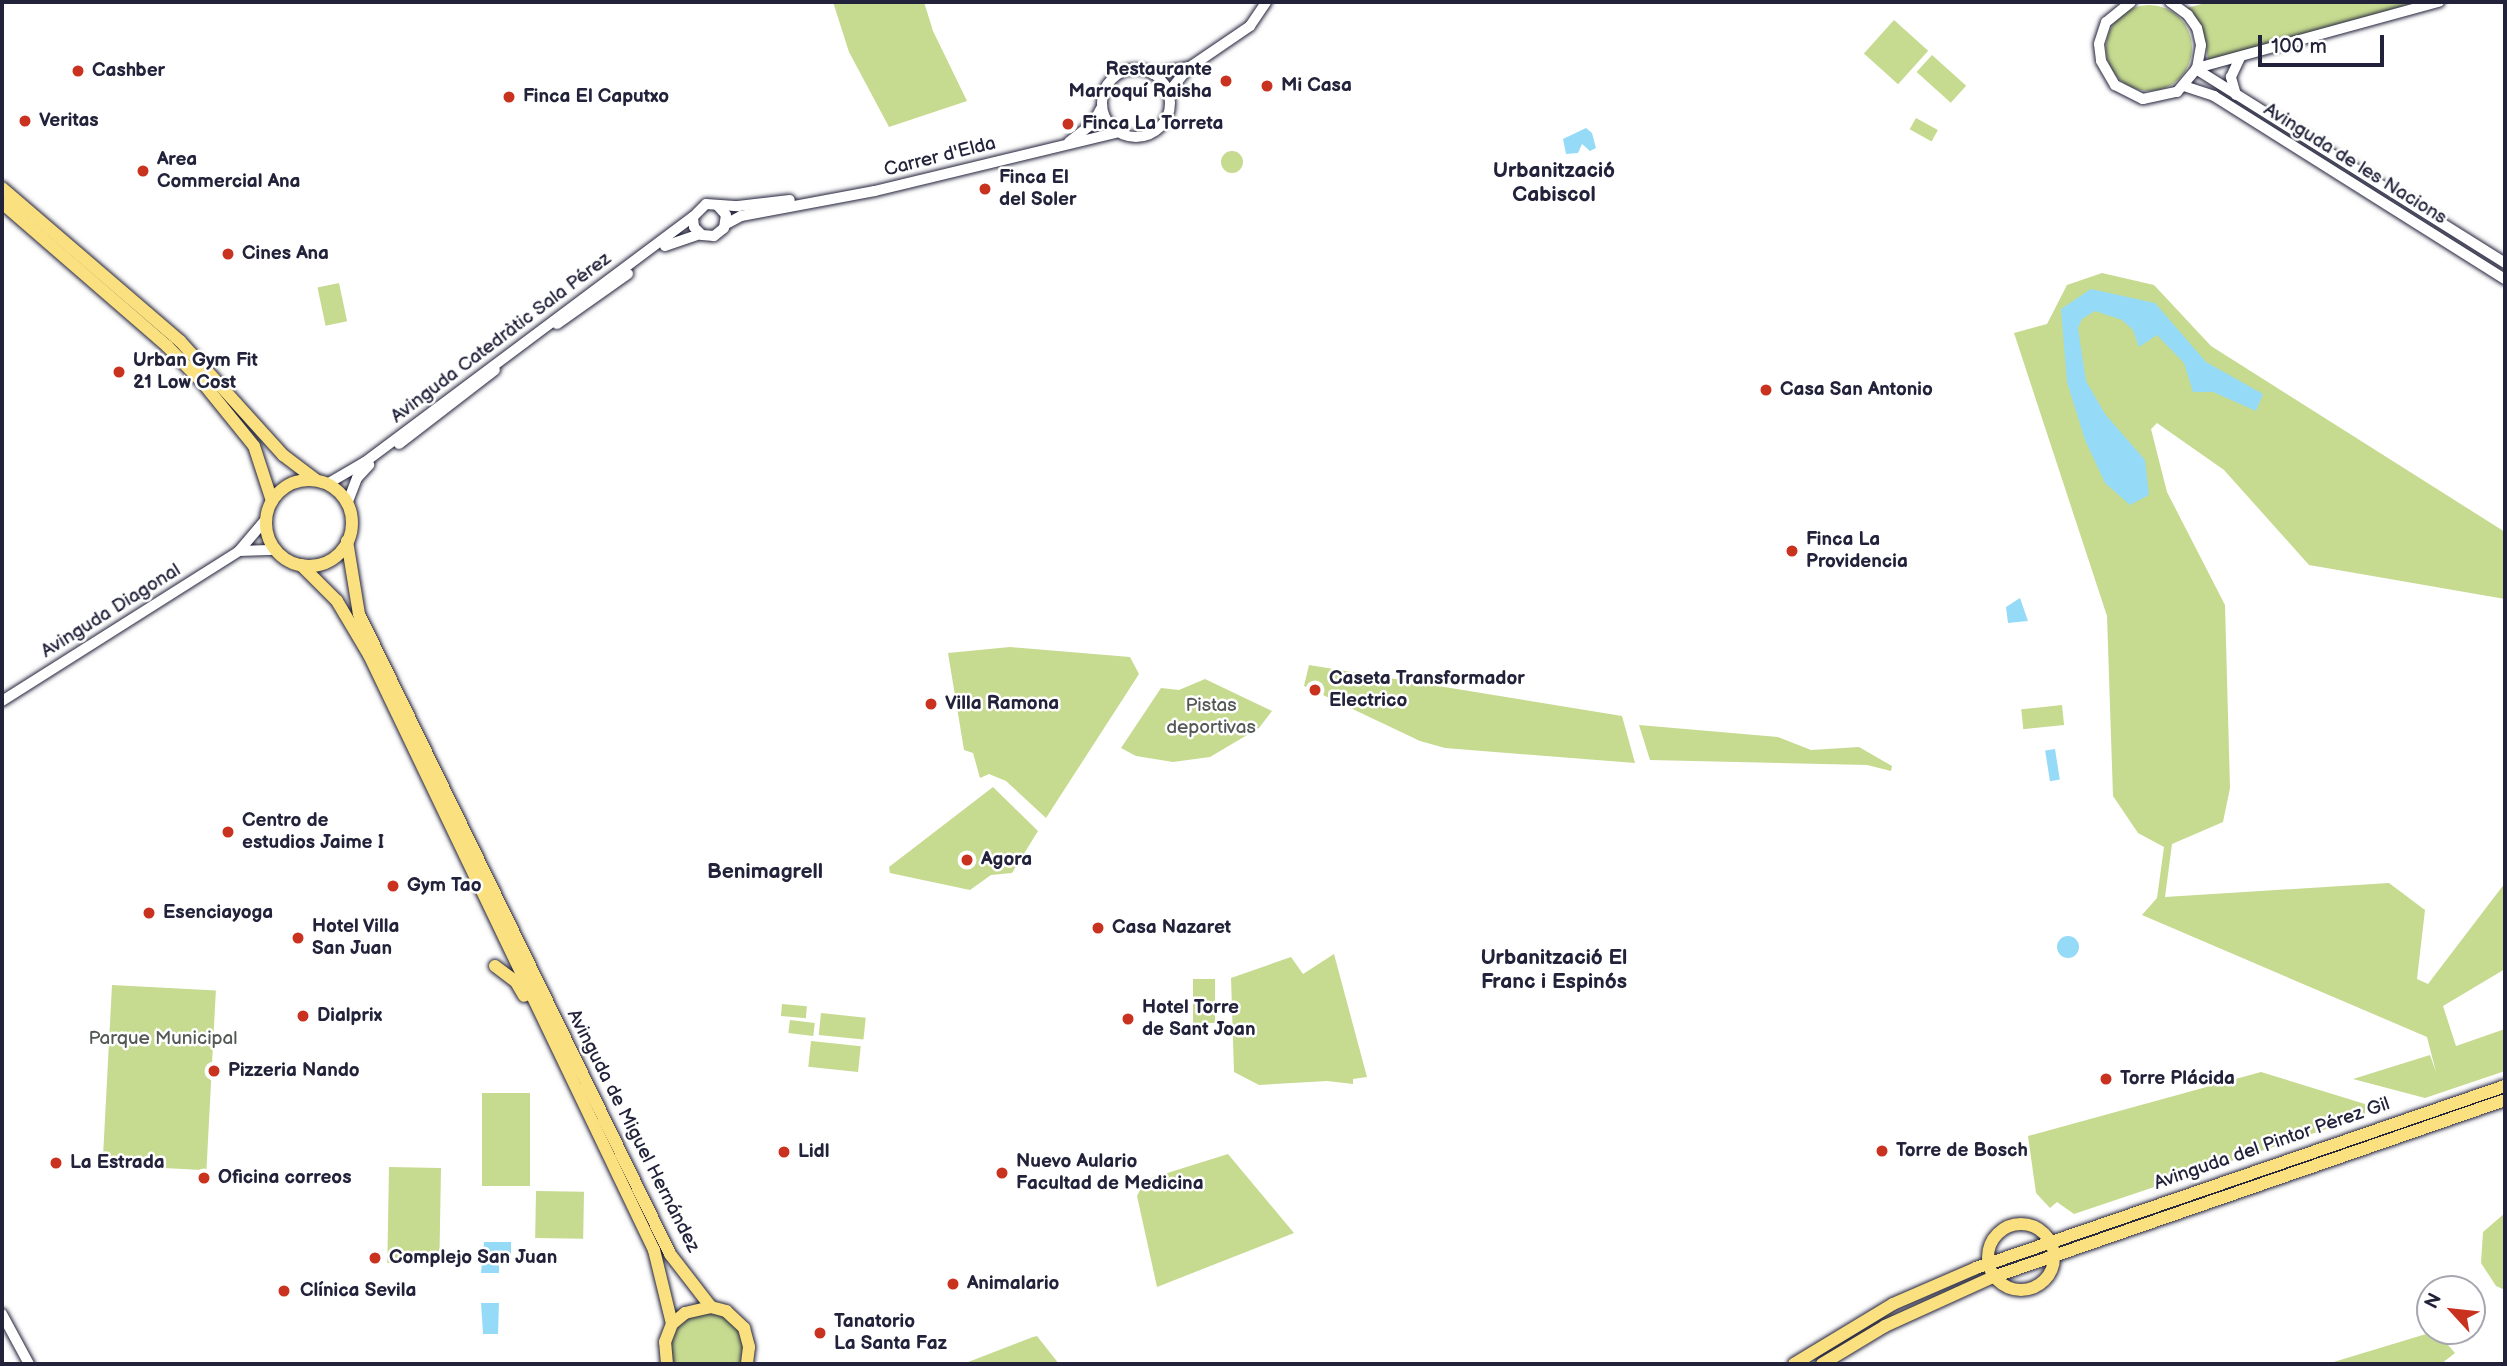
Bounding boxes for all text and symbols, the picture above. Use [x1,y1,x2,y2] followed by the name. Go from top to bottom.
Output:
[2262,21,2388,65] scale bar
[2271,34,2327,59] text: 100 m
[1069,59,1212,103] place label: Restaurante Marroquí Raisha
[92,60,165,82] place label: Cashber
[70,63,86,79] marker: Cashber
[1218,73,1234,89] marker: Restaurante Marroquí Raisha
[1281,75,1352,97] place label: Mi Casa
[1259,78,1275,94] marker: Mi Casa
[523,86,669,108] place label: Finca El Caputxo
[501,89,517,105] marker: Finca El Caputxo
[2259,98,2451,230] street label: Avinguda de les Nacions
[39,110,99,132] place label: Veritas
[17,113,33,129] marker: Veritas
[1082,113,1223,135] place label: Finca La Torreta
[1060,116,1076,132] marker: Finca La Torreta
[882,132,998,182] street label: Carrer d'Elda
[157,149,300,193] place label: Area Commercial Ana
[1493,158,1615,208] district label: Urbanització Cabiscol
[135,163,151,179] marker: Area Commercial Ana
[999,167,1077,211] place label: Finca El del Soler
[977,181,993,197] marker: Finca El del Soler
[242,243,329,265] place label: Cines Ana
[220,246,236,262] marker: Cines Ana
[386,248,616,428] street label: Avinguda Catedràtic Sala Pérez
[133,350,258,394] place label: Urban Gym Fit 21 Low Cost
[111,364,127,380] marker: Urban Gym Fit 21 Low Cost
[1780,379,1933,401] place label: Casa San Antonio
[1758,382,1774,398] marker: Casa San Antonio
[1806,529,1908,573] place label: Finca La Providencia
[1784,543,1800,559] marker: Finca La Providencia
[37,559,185,663] street label: Avinguda Diagonal
[1329,668,1525,712] place label: Caseta Transformador Electrico
[1307,682,1323,698] marker: Caseta Transformador Electrico
[945,693,1059,715] place label: Villa Ramona
[1166,695,1256,739] park label: Pistas deportivas
[923,696,939,712] marker: Villa Ramona
[242,810,384,854] place label: Centro de estudios Jaime I
[220,824,236,840] marker: Centro de estudios Jaime I
[981,849,1032,871] place label: Agora
[959,852,975,868] marker: Agora
[707,859,823,885] district label: Benimagrell
[407,875,481,897] place label: Gym Tao
[385,878,401,894] marker: Gym Tao
[163,902,273,924] place label: Esenciayoga
[141,905,157,921] marker: Esenciayoga
[312,916,400,960] place label: Hotel Villa San Juan
[1112,917,1231,939] place label: Casa Nazaret
[1090,920,1106,936] marker: Casa Nazaret
[290,930,306,946] marker: Hotel Villa San Juan
[1481,945,1627,995] district label: Urbanització El Franc i Espinós
[1142,997,1255,1041] place label: Hotel Torre de Sant Joan
[317,1005,382,1027] place label: Dialprix
[562,1006,704,1256] street label: Avinguda de Miguel Hernández
[295,1008,311,1024] marker: Dialprix
[1120,1011,1136,1027] marker: Hotel Torre de Sant Joan
[88,1028,238,1050] park label: Parque Municipal
[228,1060,360,1082] place label: Pizzeria Nando
[206,1063,222,1079] marker: Pizzeria Nando
[2120,1068,2235,1090] place label: Torre Plácida
[2098,1071,2114,1087] marker: Torre Plácida
[2151,1093,2393,1195] street label: Avinguda del Pintor Pérez Gil
[1896,1140,2028,1162] place label: Torre de Bosch
[798,1141,829,1163] place label: Lidl
[1874,1143,1890,1159] marker: Torre de Bosch
[776,1144,792,1160] marker: Lidl
[1016,1151,1204,1195] place label: Nuevo Aulario Facultad de Medicina
[70,1152,165,1174] place label: La Estrada
[48,1155,64,1171] marker: La Estrada
[994,1165,1010,1181] marker: Nuevo Aulario Facultad de Medicina
[218,1167,352,1189] place label: Oficina correos
[196,1170,212,1186] marker: Oficina correos
[389,1247,557,1269] place label: Complejo San Juan
[367,1250,383,1266] marker: Complejo San Juan
[967,1273,1059,1295] place label: Animalario
[2416,1275,2486,1345] north arrow
[945,1276,961,1292] marker: Animalario
[300,1280,416,1302] place label: Clínica Sevila
[274,1281,294,1301] marker: Clínica Sevila
[2420,1290,2447,1313] text: N
[834,1311,947,1355] place label: Tanatorio La Santa Faz
[812,1325,828,1341] marker: Tanatorio La Santa Faz

